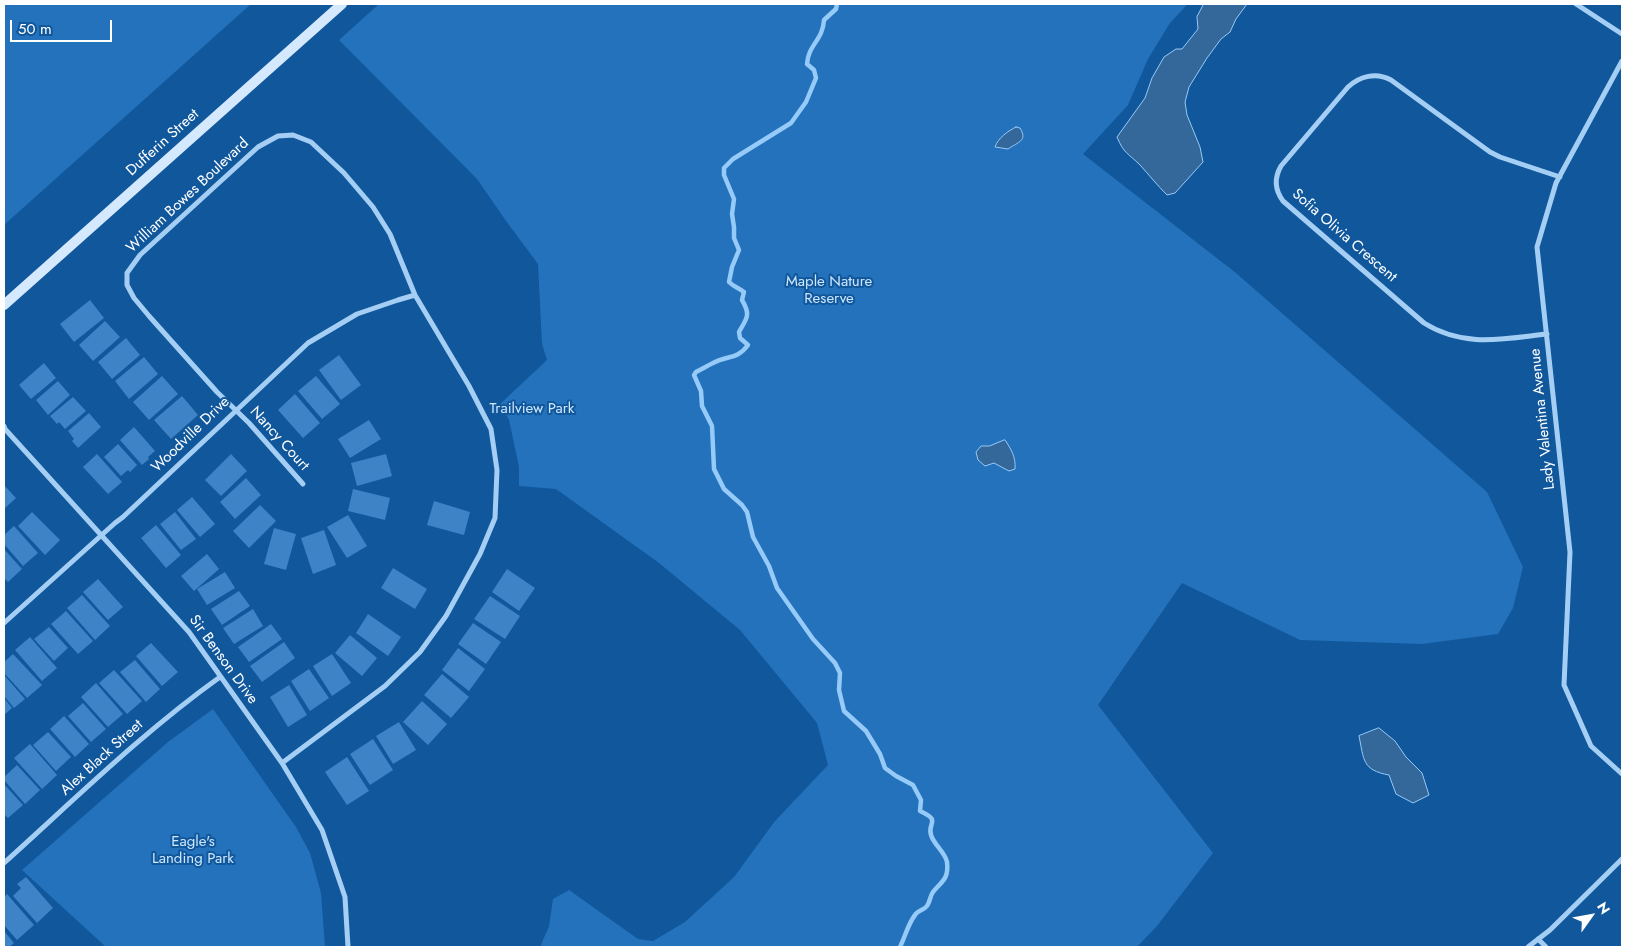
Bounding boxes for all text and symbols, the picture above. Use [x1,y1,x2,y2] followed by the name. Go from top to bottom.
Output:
[12,10,115,42] scale bar
[18,18,52,40] text: 50 m
[123,106,203,180] street label: Dufferin Street
[123,135,253,257] street label: William Bowes Boulevard
[1288,186,1400,286] street label: Sofia Olivia Crescent
[786,273,872,308] park label: Maple Nature Reserve
[1527,347,1559,491] street label: Lady Valentina Avenue
[148,393,234,477] street label: Woodville Drive
[490,400,574,418] park label: Trailview Park
[246,403,312,475] street label: Nancy Court
[185,612,261,708] street label: Sir Benson Drive
[57,716,147,800] street label: Alex Black Street
[152,833,234,868] park label: Eagle's Landing Park
[1566,891,1616,941] north arrow
[1592,898,1615,918] text: N

